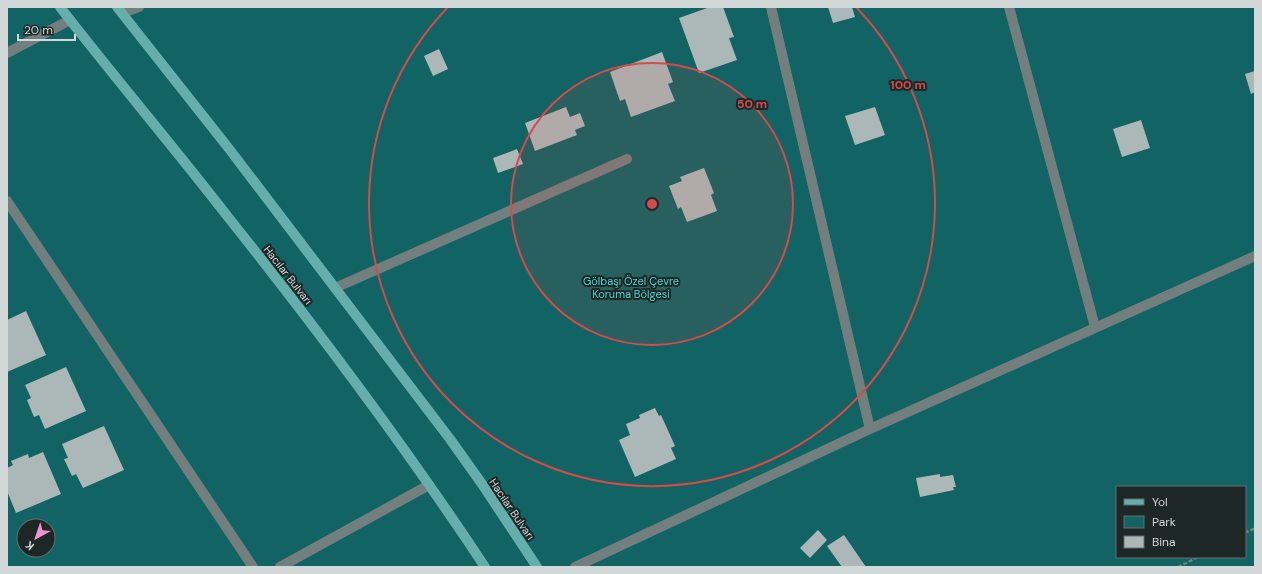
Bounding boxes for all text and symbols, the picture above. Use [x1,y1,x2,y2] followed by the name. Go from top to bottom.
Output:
[18,16,75,42] scale bar
[24,22,53,38] text: 20 m
[890,77,926,93] text: 100 m
[737,96,767,112] text: 50 m
[645,197,659,211] centre of rings
[261,243,315,307] street label: Hacılar Bulvarı
[583,274,679,301] park label: Gölbaşı Özel Çevre Koruma Bölgesi
[486,476,538,542] street label: Hacılar Bulvarı
[1116,486,1246,558] legend
[1152,494,1168,510] text: Yol
[1152,514,1176,530] text: Park
[16,518,56,558] north arrow
[1152,534,1176,550] text: Bina
[22,538,37,553] text: K

